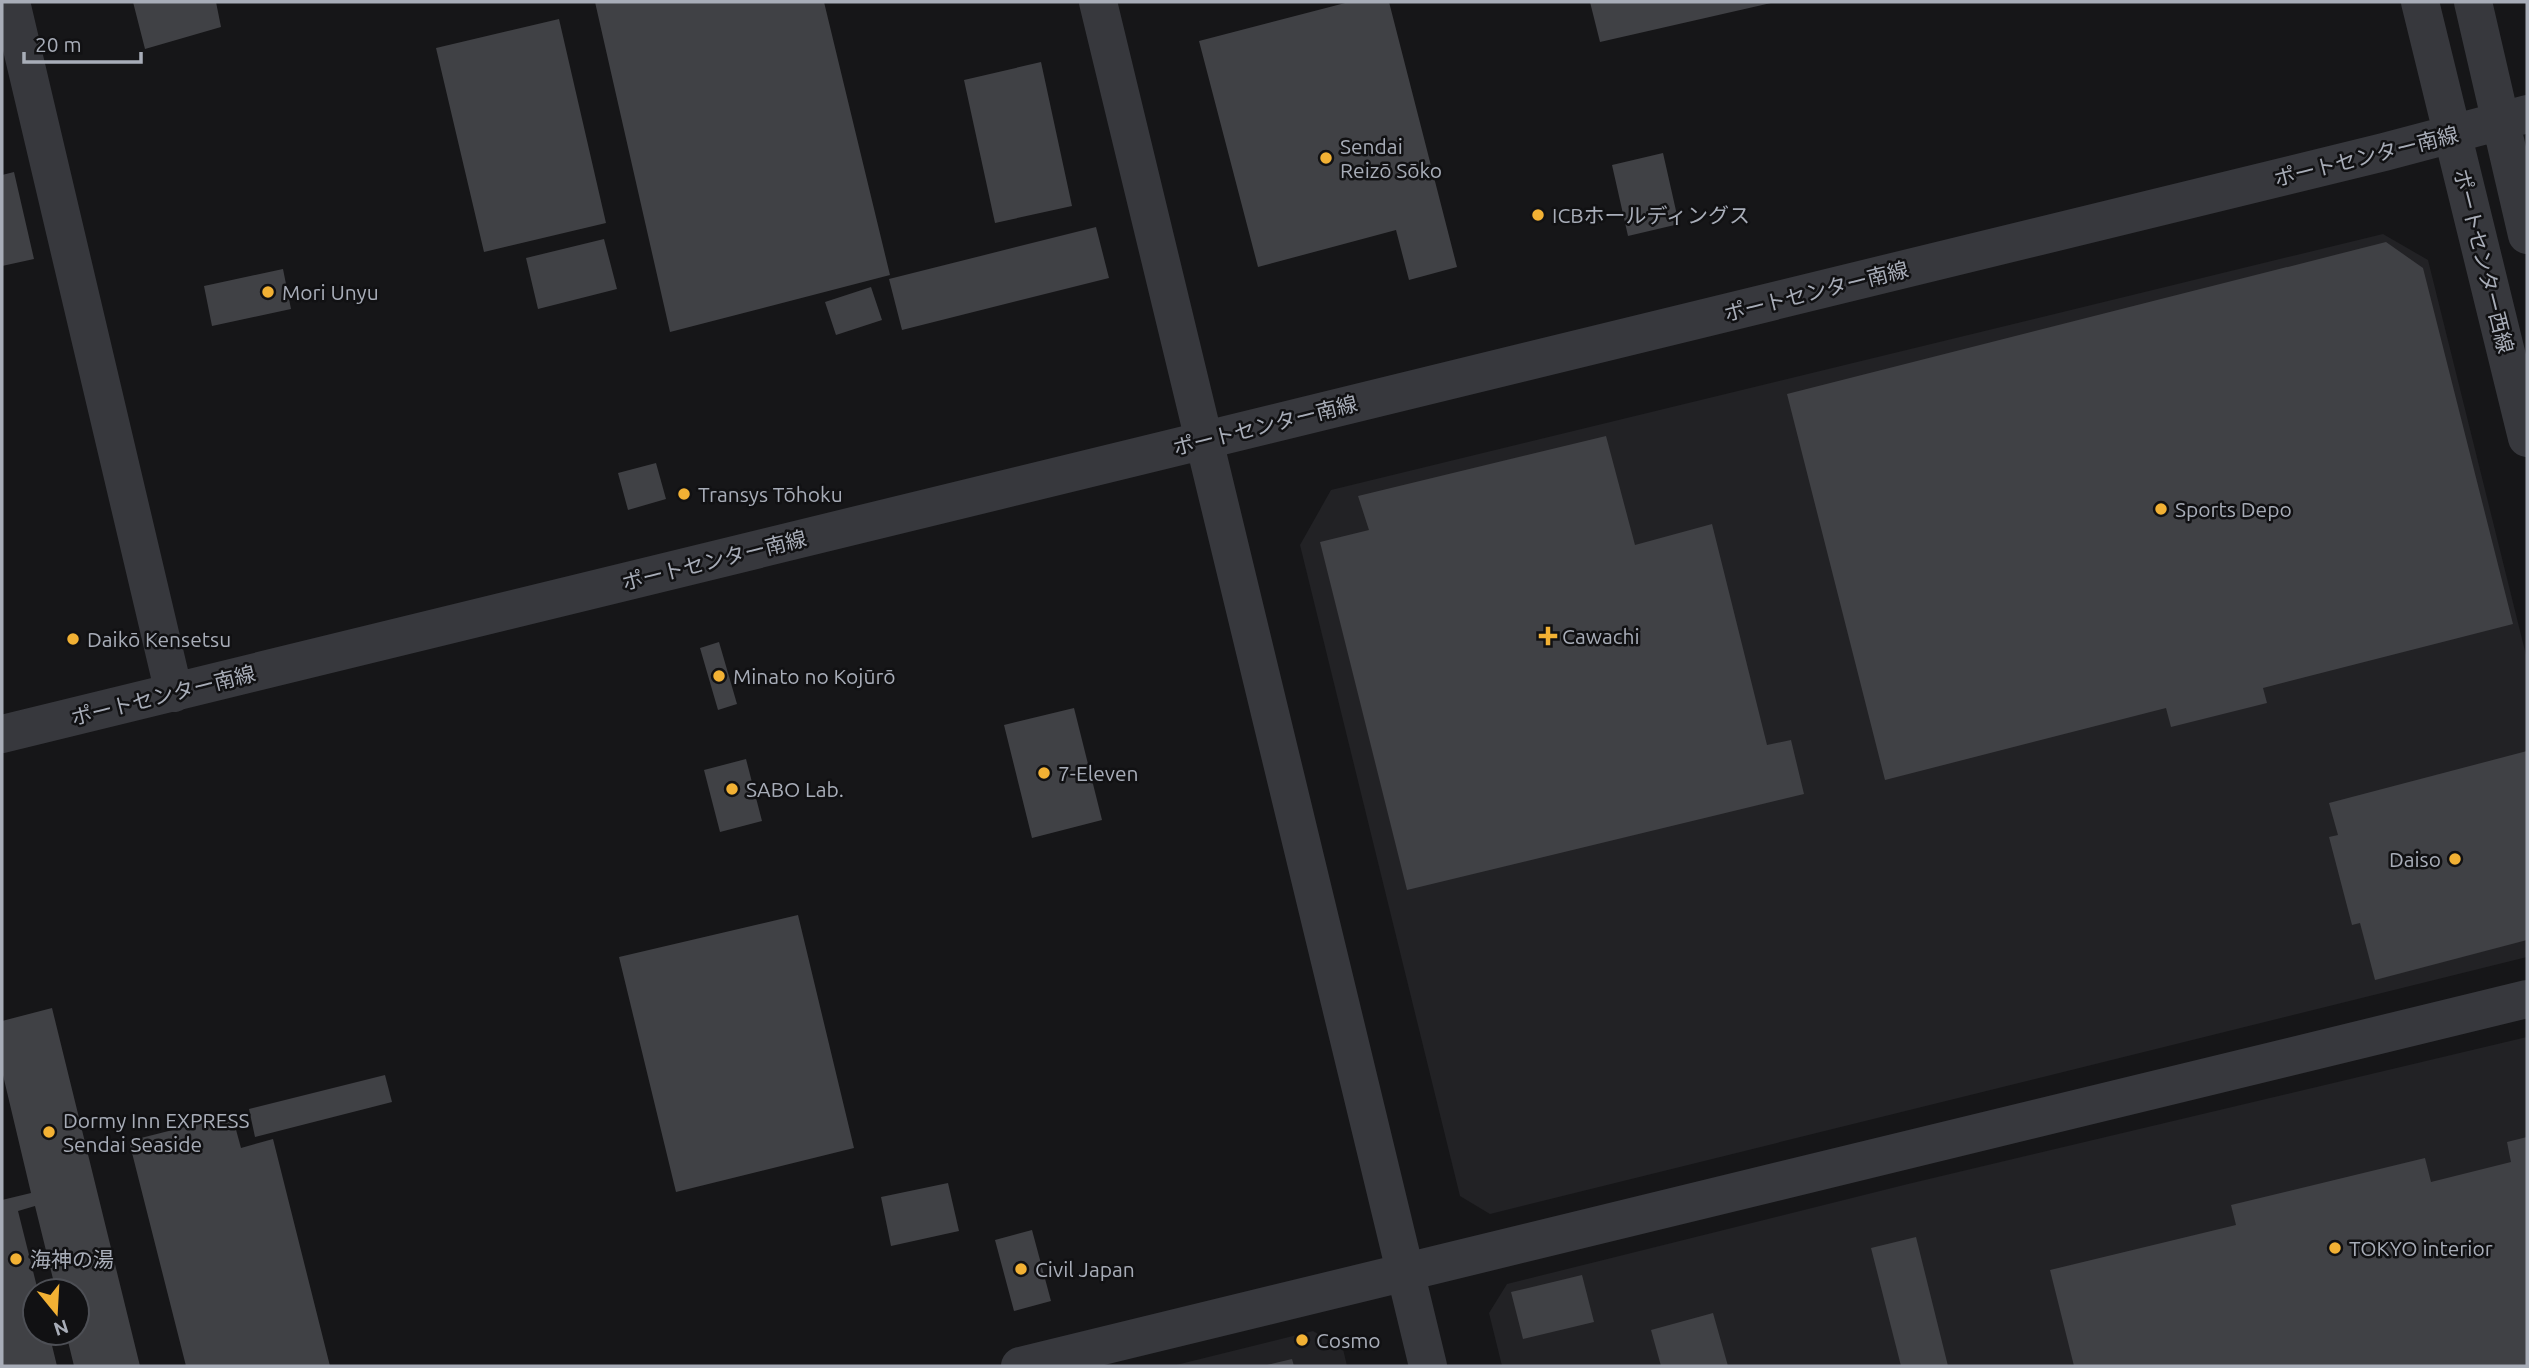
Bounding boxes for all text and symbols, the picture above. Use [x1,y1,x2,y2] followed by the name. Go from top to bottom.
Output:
[24,21,142,65] scale bar
[35,32,82,56] text: 20 m
[2271,121,2461,191] street label: ポートセンター南線
[1340,134,1442,182] place label: Sendai Reizō Sōko
[1318,150,1334,166] marker: Sendai Reizō Sōko
[2449,166,2519,356] street label: ポートセンター西線
[1552,203,1750,227] place label: ICBホールディングス
[1530,207,1546,223] marker: ICBホールディングス
[1721,256,1911,326] street label: ポートセンター南線
[282,280,379,304] place label: Mori Unyu
[260,284,276,300] marker: Mori Unyu
[1170,390,1360,460] street label: ポートセンター南線
[698,482,843,506] place label: Transys Tōhoku
[676,486,692,502] marker: Transys Tōhoku
[2175,497,2292,521] place label: Sports Depo
[2153,501,2169,517] marker: Sports Depo
[619,525,809,595] street label: ポートセンター南線
[1562,624,1640,648] place label: Cawachi
[87,627,231,651] place label: Daikō Kensetsu
[1540,628,1556,644] marker: Cawachi
[65,631,81,647] marker: Daikō Kensetsu
[68,660,258,730] street label: ポートセンター南線
[733,664,896,688] place label: Minato no Kojūrō
[711,668,727,684] marker: Minato no Kojūrō
[1058,761,1139,785] place label: 7-Eleven
[1036,765,1052,781] marker: 7-Eleven
[746,777,844,801] place label: SABO Lab.
[724,781,740,797] marker: SABO Lab.
[2389,847,2441,871] place label: Daiso
[2447,851,2463,867] marker: Daiso
[63,1108,250,1156] place label: Dormy Inn EXPRESS Sendai Seaside
[41,1124,57,1140] marker: Dormy Inn EXPRESS Sendai Seaside
[2349,1236,2493,1260] place label: TOKYO interior
[2327,1240,2343,1256] marker: TOKYO interior
[30,1247,114,1271] place label: 海神の湯
[8,1251,24,1267] marker: 海神の湯
[1035,1257,1135,1281] place label: Civil Japan
[1013,1261,1029,1277] marker: Civil Japan
[21,1277,91,1347] north arrow
[51,1316,71,1341] text: N
[1316,1328,1381,1352] place label: Cosmo
[1294,1332,1310,1348] marker: Cosmo

